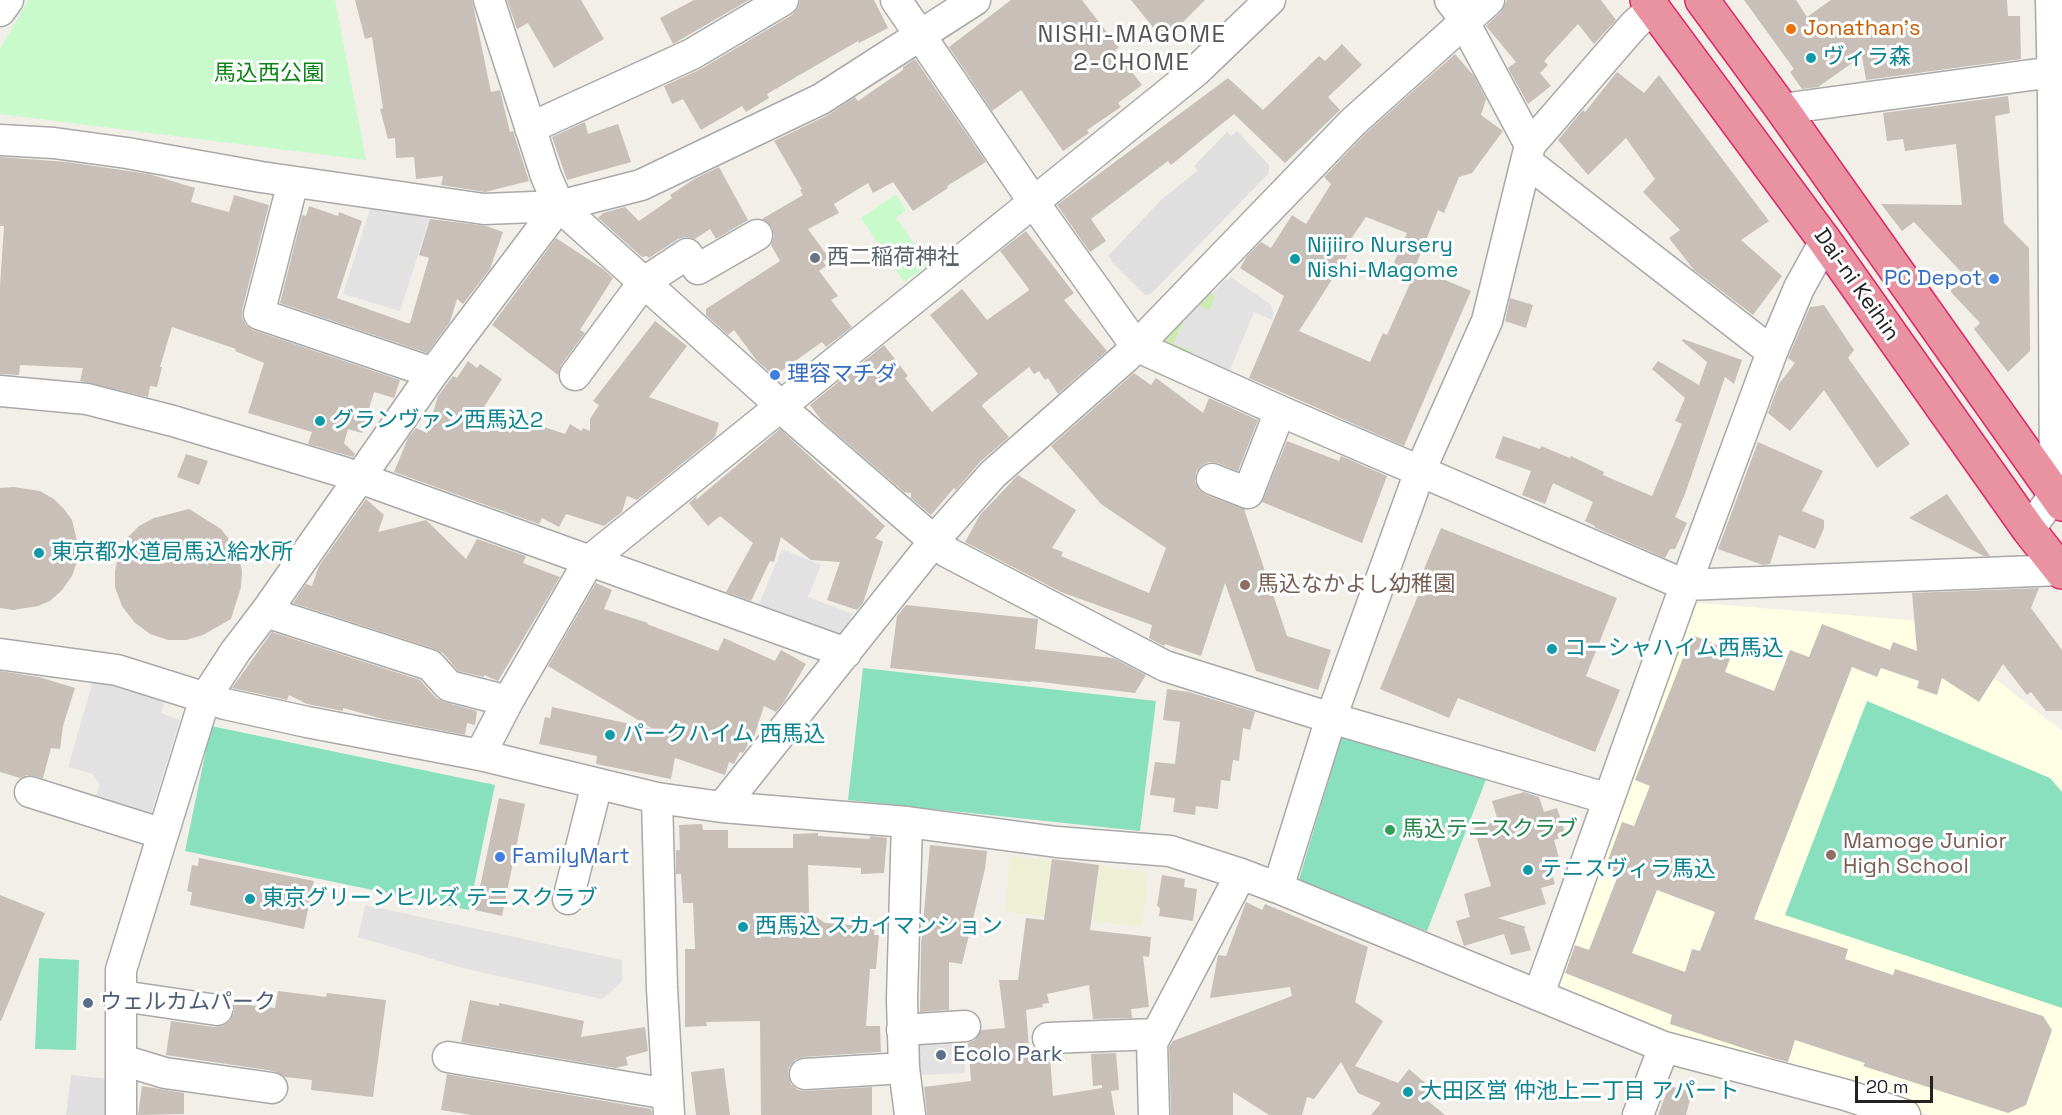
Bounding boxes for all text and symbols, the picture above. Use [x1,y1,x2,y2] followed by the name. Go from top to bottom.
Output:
[1803,16,1921,42] place label: Jonathan's
[1038,21,1226,77] district label: NISHI-MAGOME 2-CHOME
[1784,22,1798,36] marker: Jonathan's
[1823,45,1911,71] place label: ヴィラ森
[1804,51,1818,65] marker: ヴィラ森
[214,61,324,87] park label: 馬込西公園
[1808,224,1904,346] street label: Dai-ni Keihin
[1307,233,1459,284] place label: Nijiiro Nursery Nishi-Magome
[827,245,959,271] place label: 西二稲荷神社
[808,251,822,265] marker: 西二稲荷神社
[1288,252,1302,266] marker: Nijiiro Nursery Nishi-Magome
[1884,266,1982,292] place label: PC Depot
[1987,272,2001,286] marker: PC Depot
[787,362,897,388] place label: 理容マチダ
[768,368,782,382] marker: 理容マチダ
[332,408,543,434] place label: グランヴァン西馬込2
[313,414,327,428] marker: グランヴァン西馬込2
[51,540,293,566] place label: 東京都水道局馬込給水所
[32,546,46,560] marker: 東京都水道局馬込給水所
[1257,572,1455,598] place label: 馬込なかよし幼稚園
[1238,578,1252,592] marker: 馬込なかよし幼稚園
[1564,636,1784,662] place label: コーシャハイム西馬込
[1545,642,1559,656] marker: コーシャハイム西馬込
[622,722,826,748] place label: パークハイム 西馬込
[603,728,617,742] marker: パークハイム 西馬込
[1402,817,1578,843] place label: 馬込テニスクラブ
[1383,823,1397,837] marker: 馬込テニスクラブ
[1843,829,2007,880] place label: Mamoge Junior High School
[512,844,630,870] place label: FamilyMart
[1824,848,1838,862] marker: Mamoge Junior High School
[493,850,507,864] marker: FamilyMart
[1540,857,1716,883] place label: テニスヴィラ馬込
[1521,863,1535,877] marker: テニスヴィラ馬込
[262,886,598,912] place label: 東京グリーンヒルズ テニスクラブ
[243,892,257,906] marker: 東京グリーンヒルズ テニスクラブ
[755,914,1003,940] place label: 西馬込 スカイマンション
[736,920,750,934] marker: 西馬込 スカイマンション
[100,990,276,1016] place label: ウェルカムパーク
[81,996,95,1010] marker: ウェルカムパーク
[953,1042,1063,1068] place label: Ecolo Park
[934,1048,948,1062] marker: Ecolo Park
[1858,1064,1936,1102] scale bar
[1866,1075,1909,1098] text: 20 m
[1420,1079,1739,1105] place label: 大田区営 仲池上二丁目 アパート
[1401,1085,1415,1099] marker: 大田区営 仲池上二丁目 アパート

